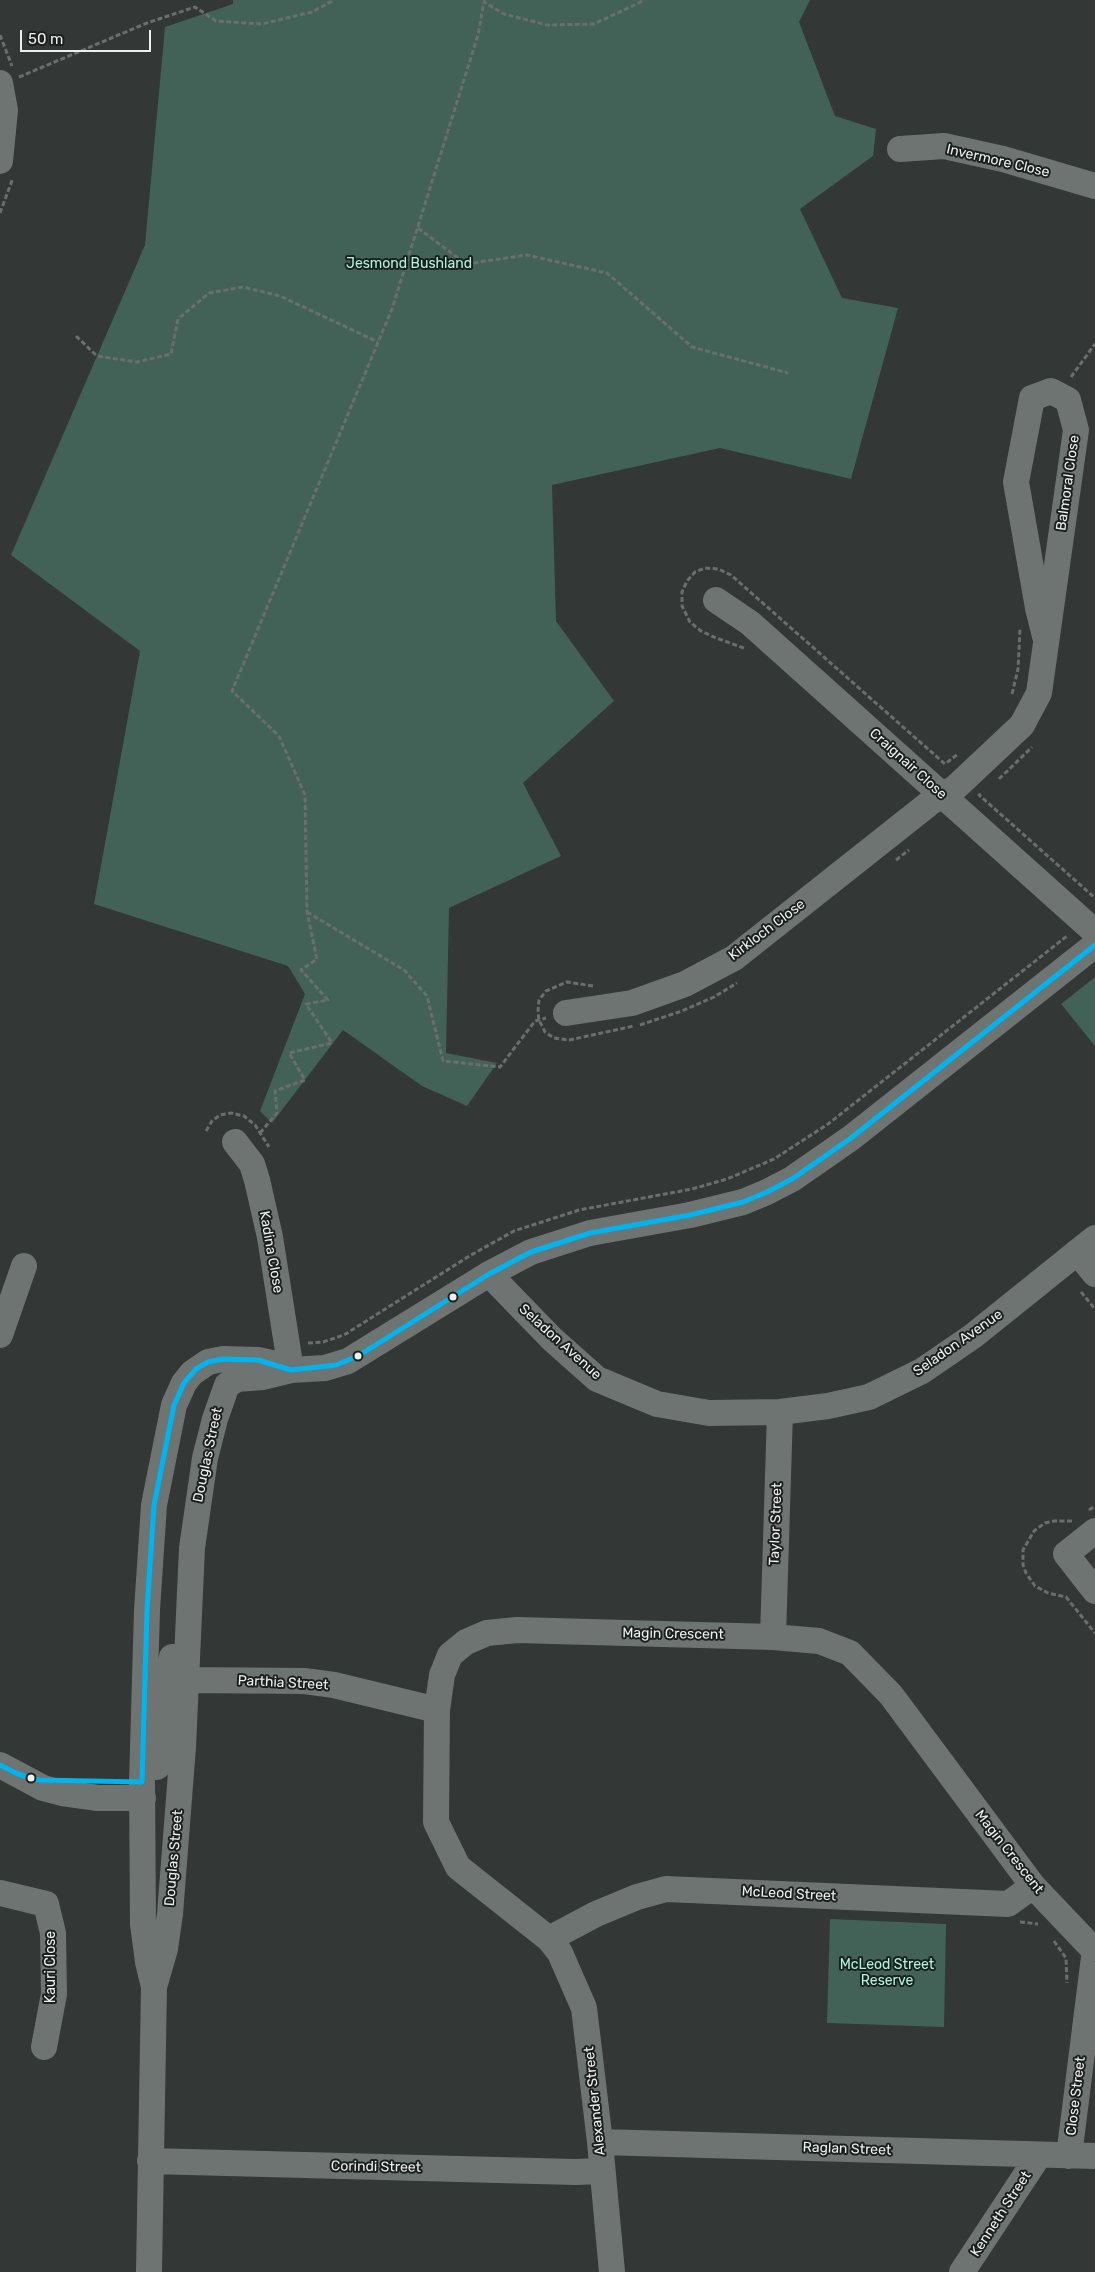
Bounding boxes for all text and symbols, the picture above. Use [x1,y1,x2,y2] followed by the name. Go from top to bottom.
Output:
[22,20,154,52] scale bar
[28,30,63,48] text: 50 m
[945,141,1051,181] street label: Invermore Close
[346,256,472,272] park label: Jesmond Bushland
[1053,434,1083,532] street label: Balmoral Close
[866,725,950,803] street label: Craignair Close
[726,896,808,964] street label: Kirkloch Close
[256,1210,286,1294] street label: Kadina Close
[448,1292,458,1302] unlabelled marker
[515,1301,605,1383] street label: Seladon Avenue
[910,1306,1006,1380] street label: Seladon Avenue
[353,1351,363,1361] unlabelled marker
[190,1406,226,1504] street label: Douglas Street
[766,1482,786,1566] street label: Taylor Street
[622,1625,724,1643] street label: Magin Crescent
[237,1672,329,1694] street label: Parthia Street
[26,1773,36,1783] unlabelled marker
[971,1807,1047,1897] street label: Magin Crescent
[161,1809,187,1907] street label: Douglas Street
[741,1883,837,1905] street label: McLeod Street
[43,1931,59,2003] street label: Kauri Close
[840,1957,934,1990] park label: McLeod Street Reserve
[581,2046,609,2156] street label: Alexander Street
[1063,2055,1089,2137] street label: Close Street
[802,2139,892,2159] street label: Raglan Street
[331,2158,421,2176] street label: Corindi Street
[967,2168,1035,2260] street label: Kenneth Street

